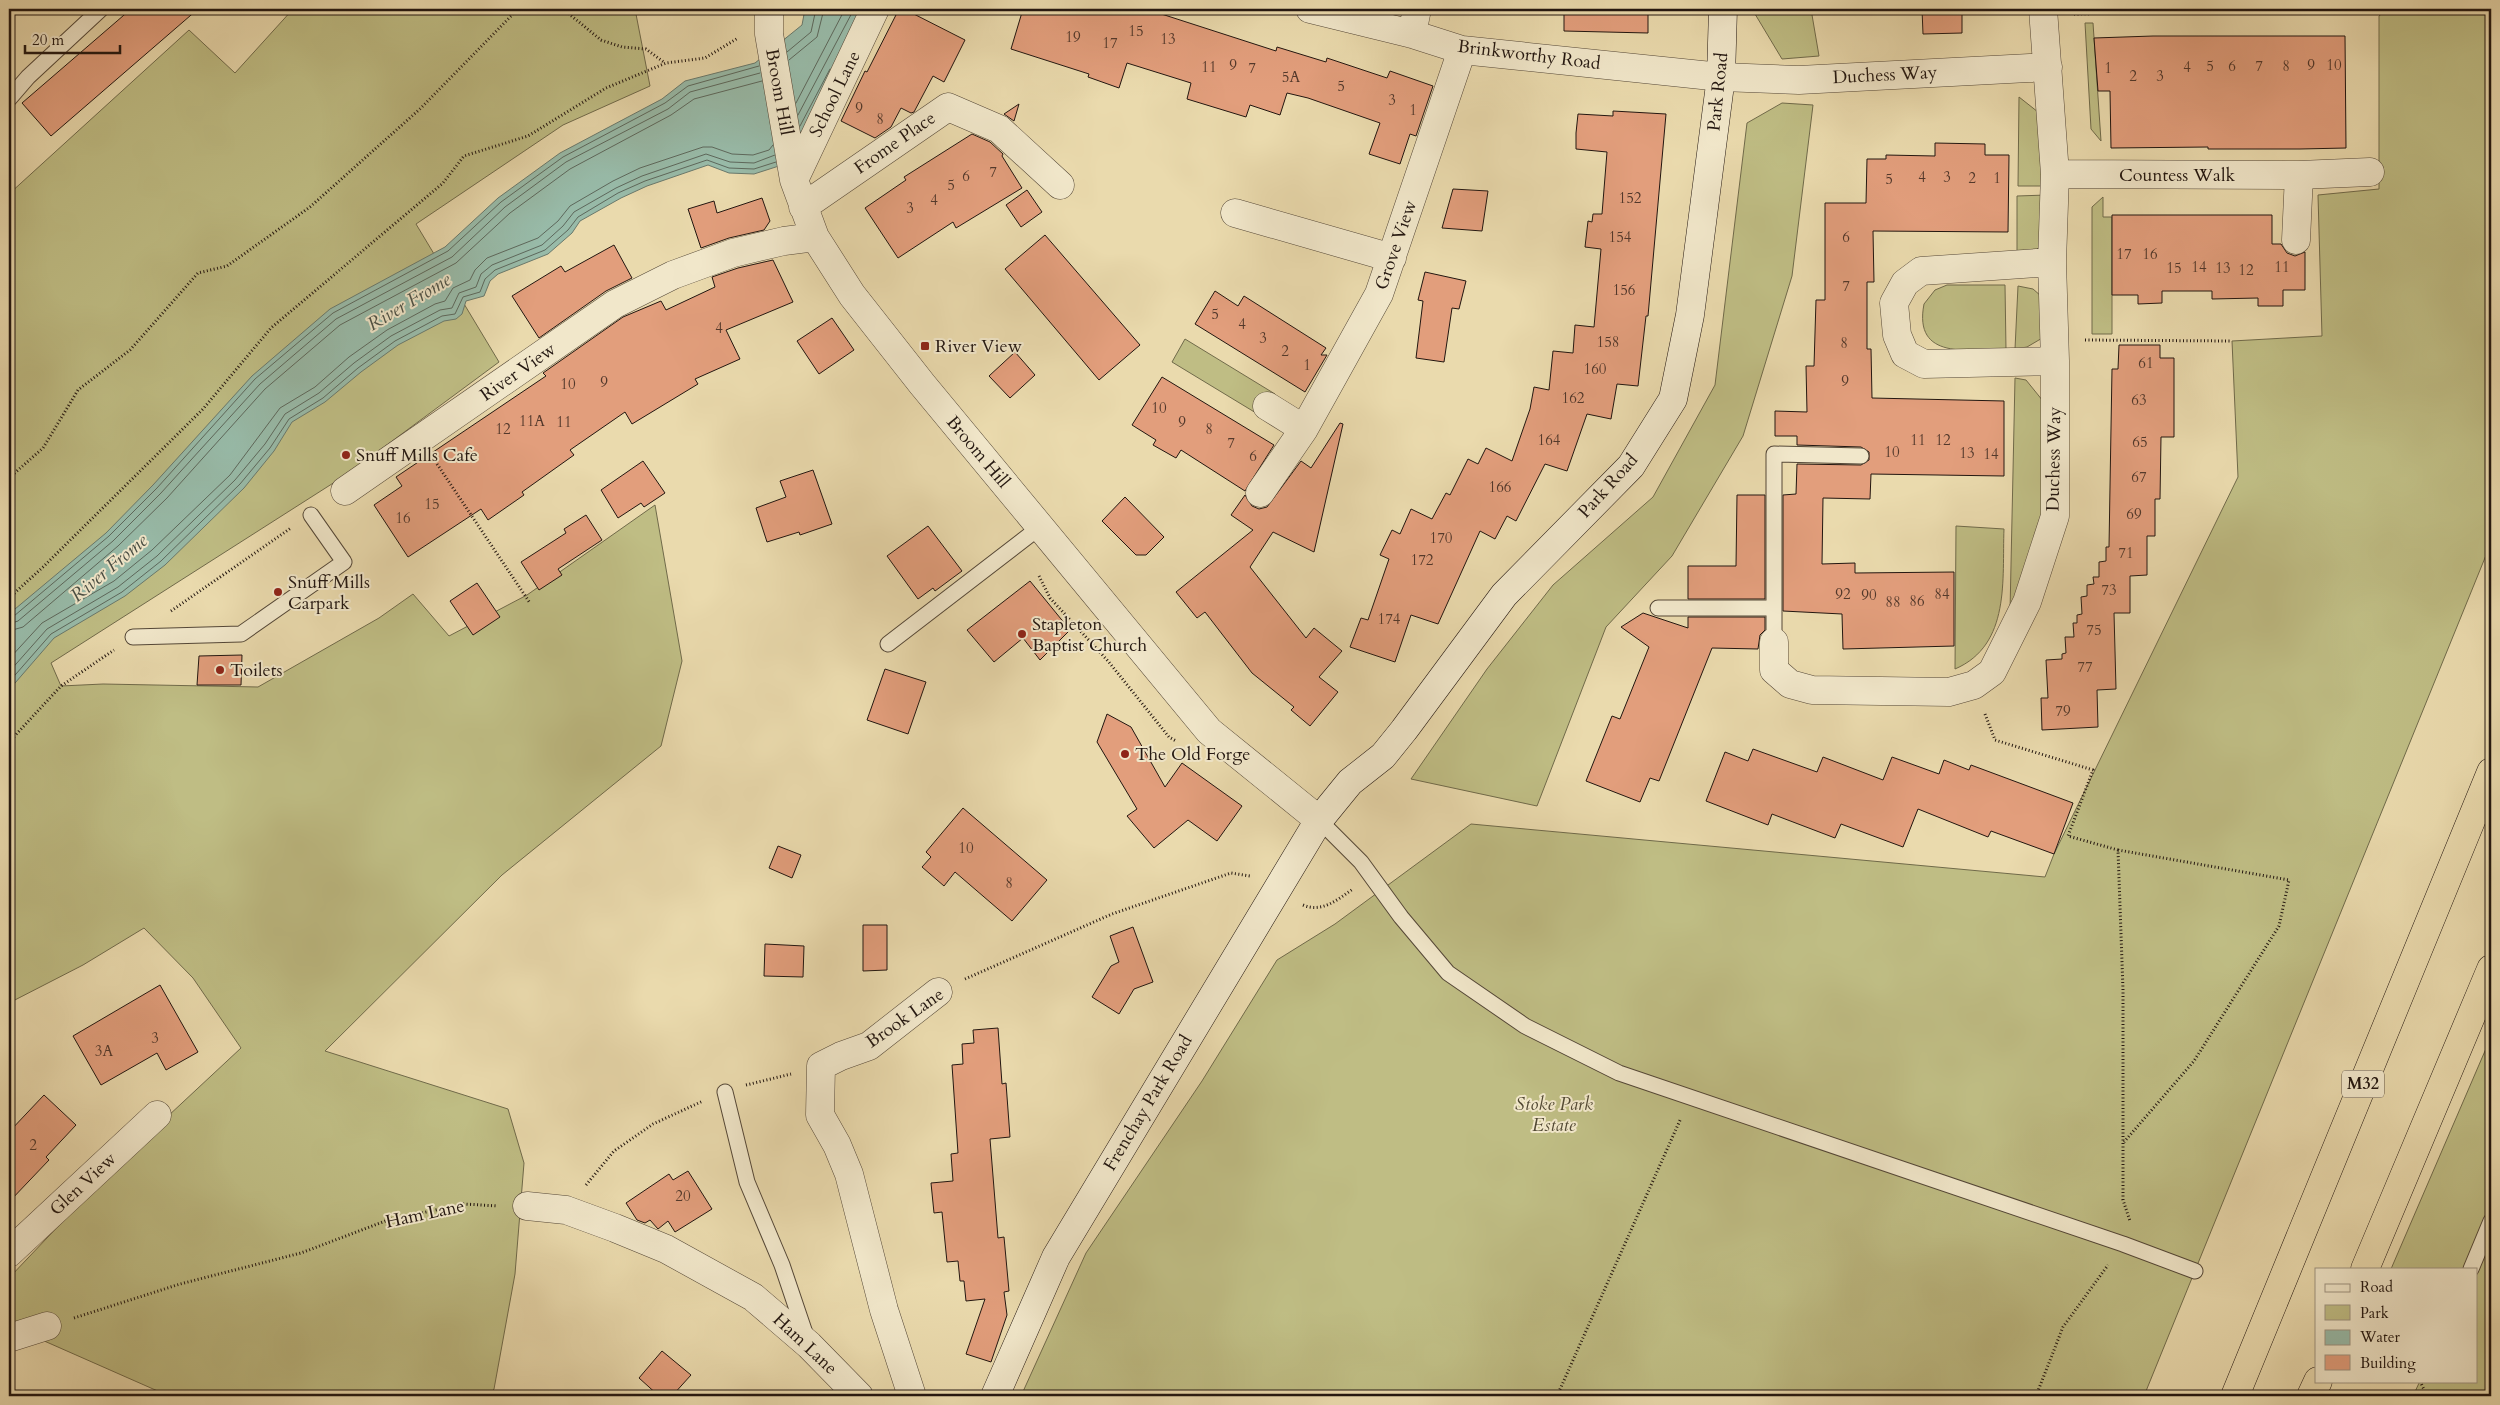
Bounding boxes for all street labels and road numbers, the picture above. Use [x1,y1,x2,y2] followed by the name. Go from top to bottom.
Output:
[1456,34,1602,76] street label: Brinkworthy Road
[759,47,799,138] street label: Broom Hill
[803,47,867,141] street label: School Lane
[1701,51,1735,133] street label: Park Road
[1832,60,1938,90] street label: Duchess Way
[849,106,941,180] street label: Frome Place
[2119,163,2235,188] street label: Countess Walk
[1369,196,1423,293] street label: Grove View
[475,336,561,407] street label: River View
[2041,406,2067,512] street label: Duchess Way
[940,410,1016,494] street label: Broom Hill
[1572,448,1644,524] street label: Park Road
[861,982,949,1054] street label: Brook Lane
[1098,1030,1199,1176] street label: Frenchay Park Road
[2342,1070,2384,1098] road number: M32
[44,1146,122,1221] street label: Glen View
[383,1193,467,1235] street label: Ham Lane
[767,1308,843,1380] street label: Ham Lane

